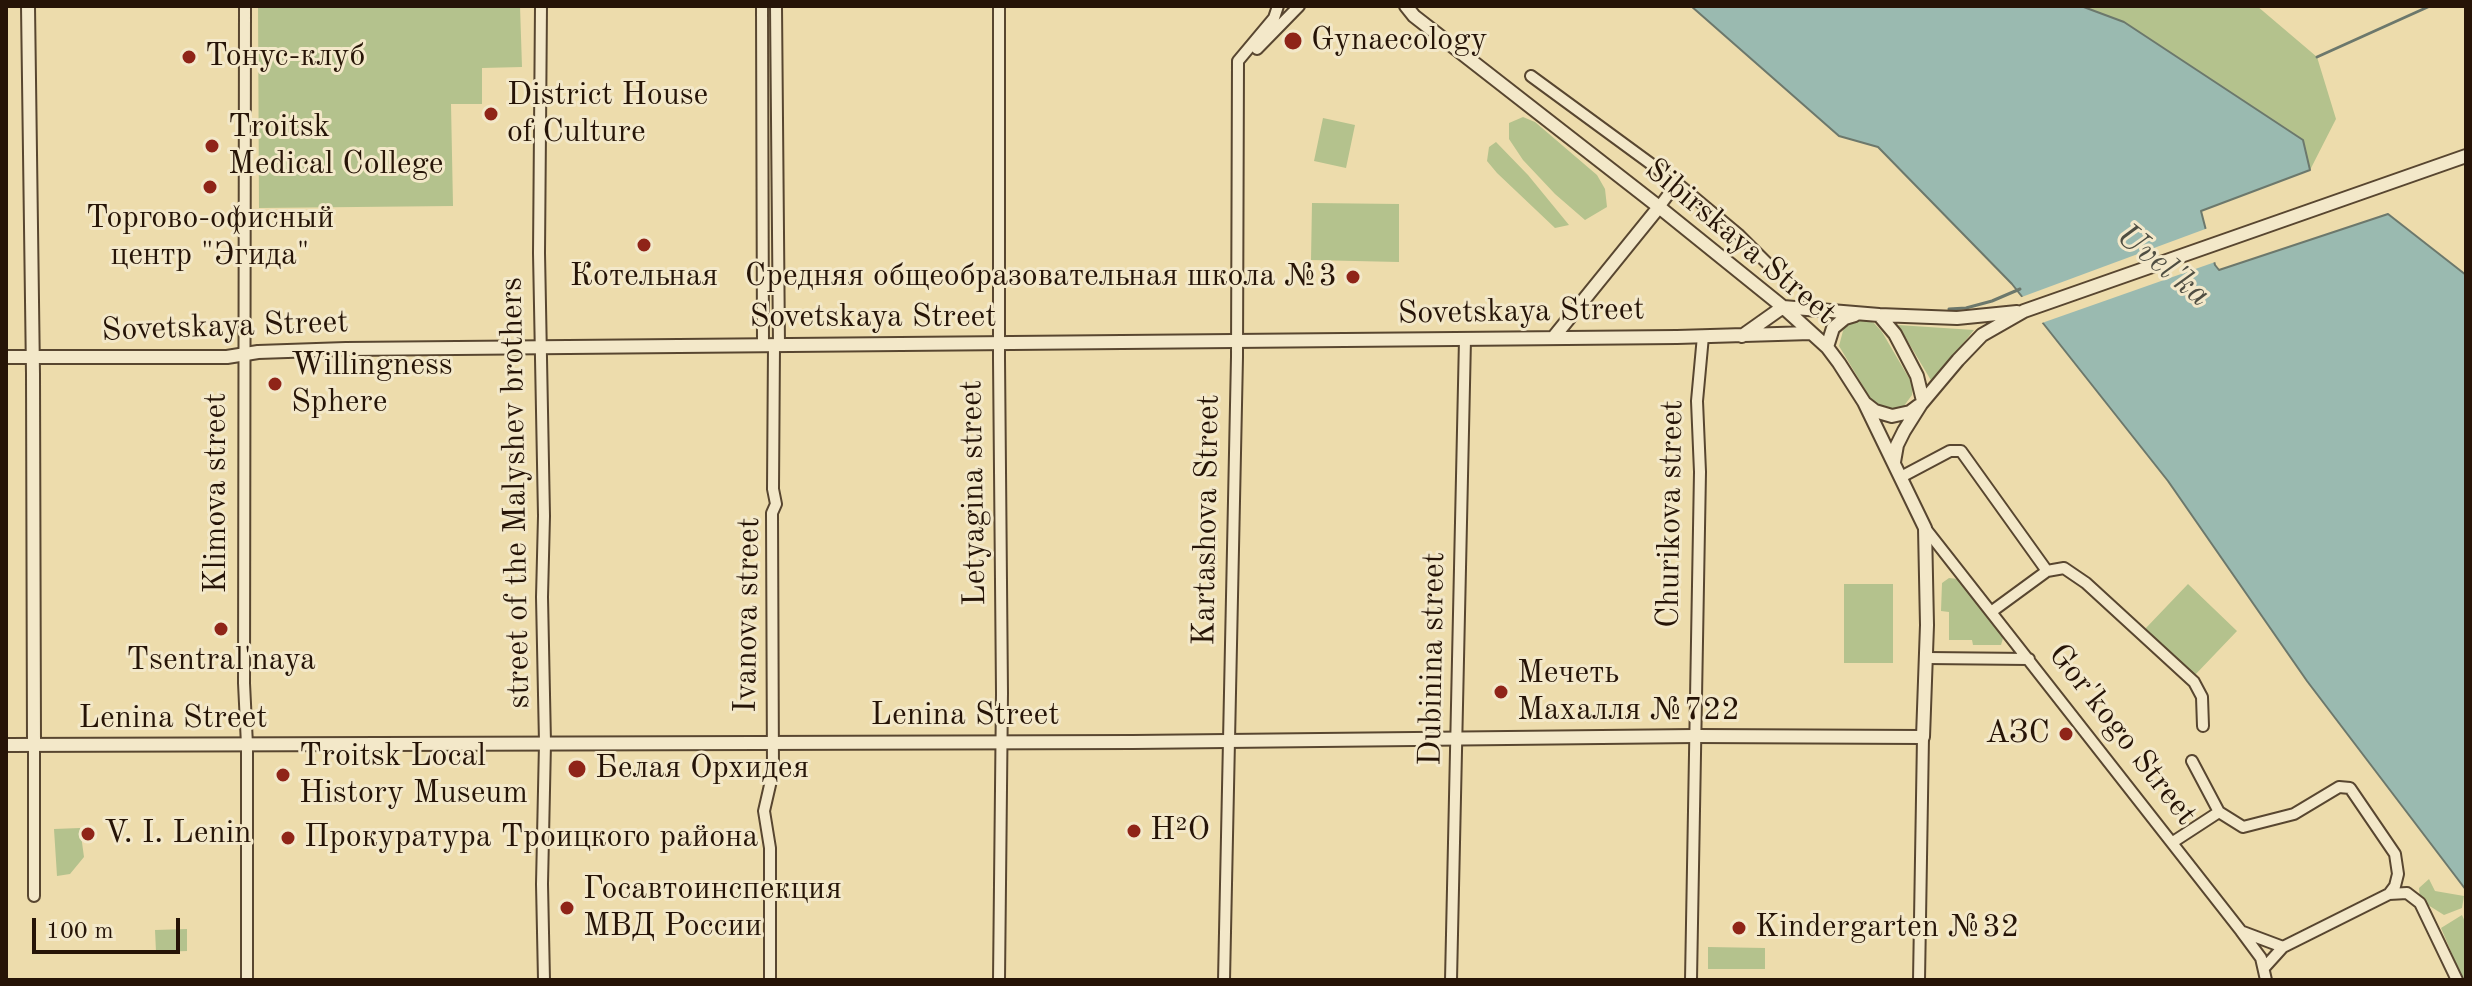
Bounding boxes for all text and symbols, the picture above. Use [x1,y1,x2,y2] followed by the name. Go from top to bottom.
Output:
[1311,22,1487,60] place label: Gynaecology
[1282,30,1304,52] marker: Gynaecology
[205,38,365,76] place label: Тонус-клуб
[180,48,198,66] marker: Тонус-клуб
[507,77,708,152] place label: District House of Culture
[482,105,500,123] marker: District House of Culture
[228,109,444,184] place label: Troitsk Medical College
[203,137,221,155] marker: Troitsk Medical College
[1637,151,1843,333] street label: Sibirskaya Street
[201,178,219,196] marker: Торгово-офисный центр "Эгида"
[86,200,334,275] place label: Торгово-офисный центр "Эгида"
[2108,216,2218,316] water label: Uvel'ka
[635,236,653,254] marker: Котельная
[570,258,718,296] place label: Котельная
[745,258,1337,296] place label: Средняя общеобразовательная школа №3
[1344,268,1362,286] marker: Средняя общеобразовательная школа №3
[493,277,539,709] street label: street of the Malyshev brothers
[1397,291,1645,333] street label: Sovetskaya Street
[749,299,997,337] street label: Sovetskaya Street
[101,304,349,350] street label: Sovetskaya Street
[291,347,453,422] place label: Willingness Sphere
[266,375,284,393] marker: Willingness Sphere
[953,380,995,606] street label: Letyagina street
[198,393,236,593] street label: Klimova street
[1186,394,1228,646] street label: Kartashova Street
[1650,399,1692,629] street label: Churikova street
[727,517,769,713] street label: Ivanova street
[1412,552,1454,766] street label: Dubinina street
[212,620,230,638] marker: Tsentral'naya
[2039,637,2205,833] street label: Gor'kogo Street
[126,642,316,680] place label: Tsentral'naya
[1517,655,1740,730] place label: Мечеть Махалля №722
[1492,683,1510,701] marker: Мечеть Махалля №722
[871,697,1059,735] street label: Lenina Street
[79,700,267,738] street label: Lenina Street
[1985,715,2050,753] place label: АЗС
[2057,725,2075,743] marker: АЗС
[299,738,528,813] place label: Troitsk Local History Museum
[595,750,809,788] place label: Белая Орхидея
[566,758,588,780] marker: Белая Орхидея
[274,766,292,784] marker: Troitsk Local History Museum
[1150,812,1210,850] place label: H²O
[104,815,252,853] place label: V. I. Lenin
[304,819,758,857] place label: Прокуратура Троицкого района
[1125,822,1143,840] marker: H²O
[79,825,97,843] marker: V. I. Lenin
[279,829,297,847] marker: Прокуратура Троицкого района
[583,871,842,946] place label: Госавтоинспекция МВД России
[558,899,576,917] marker: Госавтоинспекция МВД России
[36,902,184,952] scale bar
[1755,909,2019,947] place label: Kindergarten №32
[1730,919,1748,937] marker: Kindergarten №32
[46,920,114,944] text: 100 m

